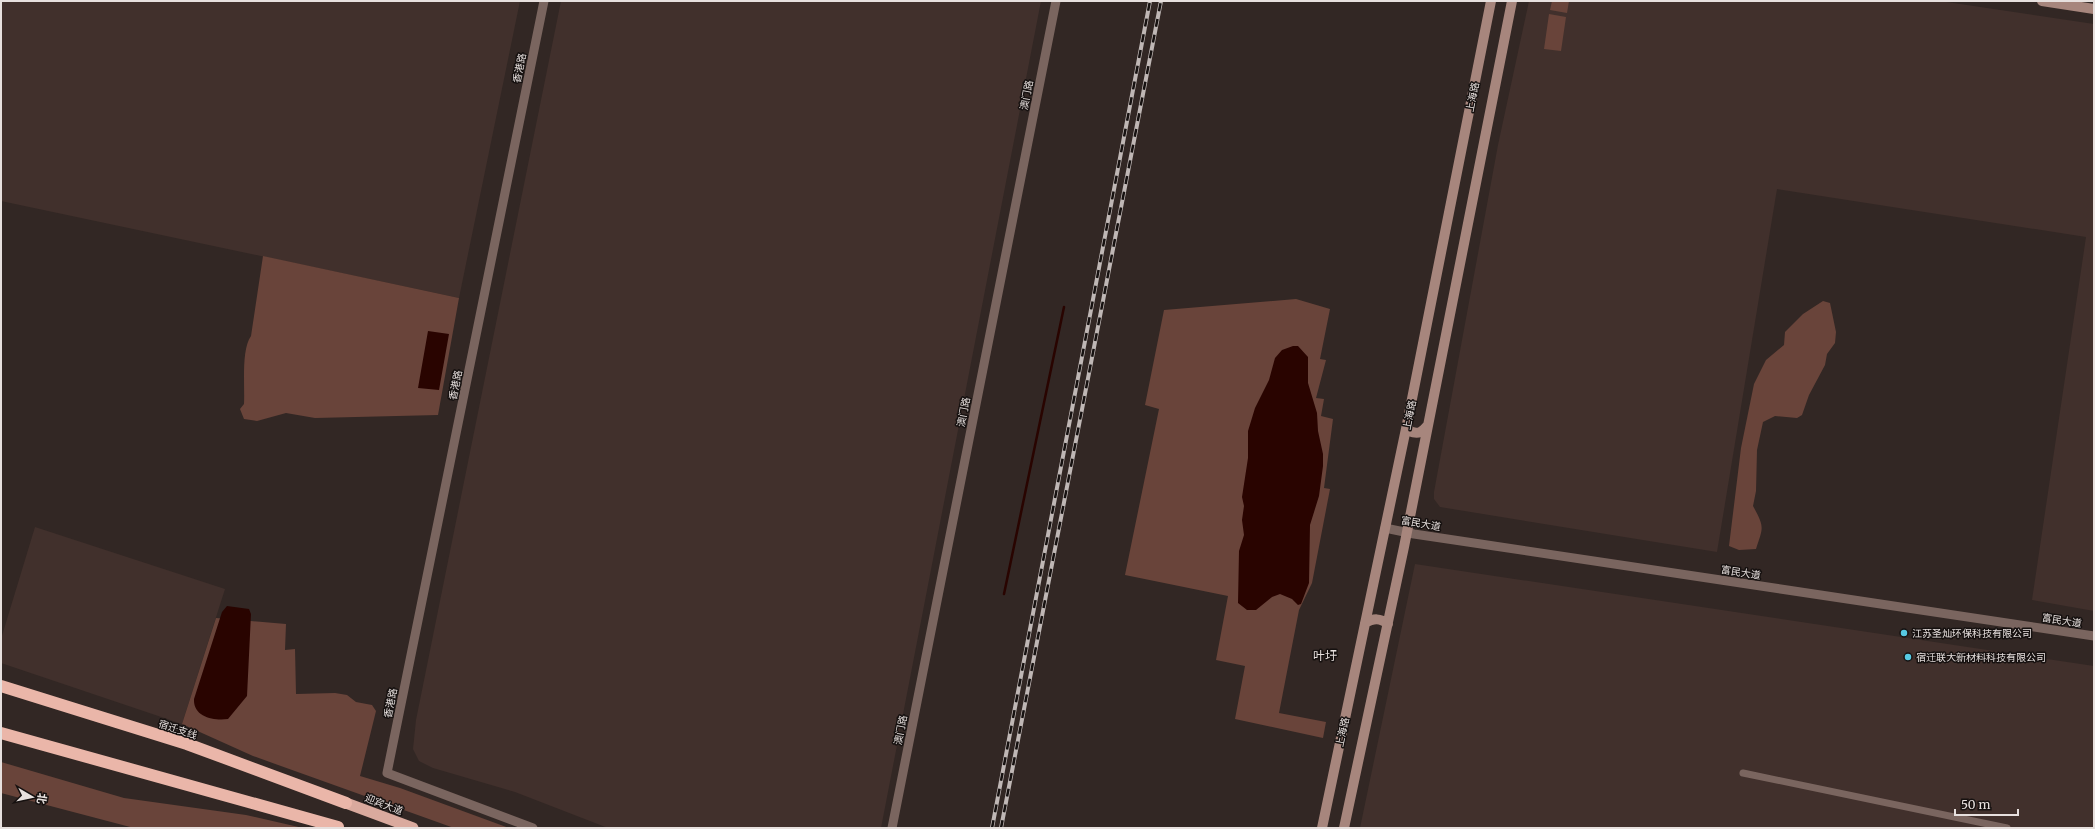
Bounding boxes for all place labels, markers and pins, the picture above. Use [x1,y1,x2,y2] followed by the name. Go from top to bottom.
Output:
[1912,627,2032,640] place label: 江苏圣灿环保科技有限公司
[1899,628,1909,638] marker: 江苏圣灿环保科技有限公司
[1916,651,2046,664] place label: 宿迁联大新材料科技有限公司
[1903,652,1913,662] marker: 宿迁联大新材料科技有限公司

